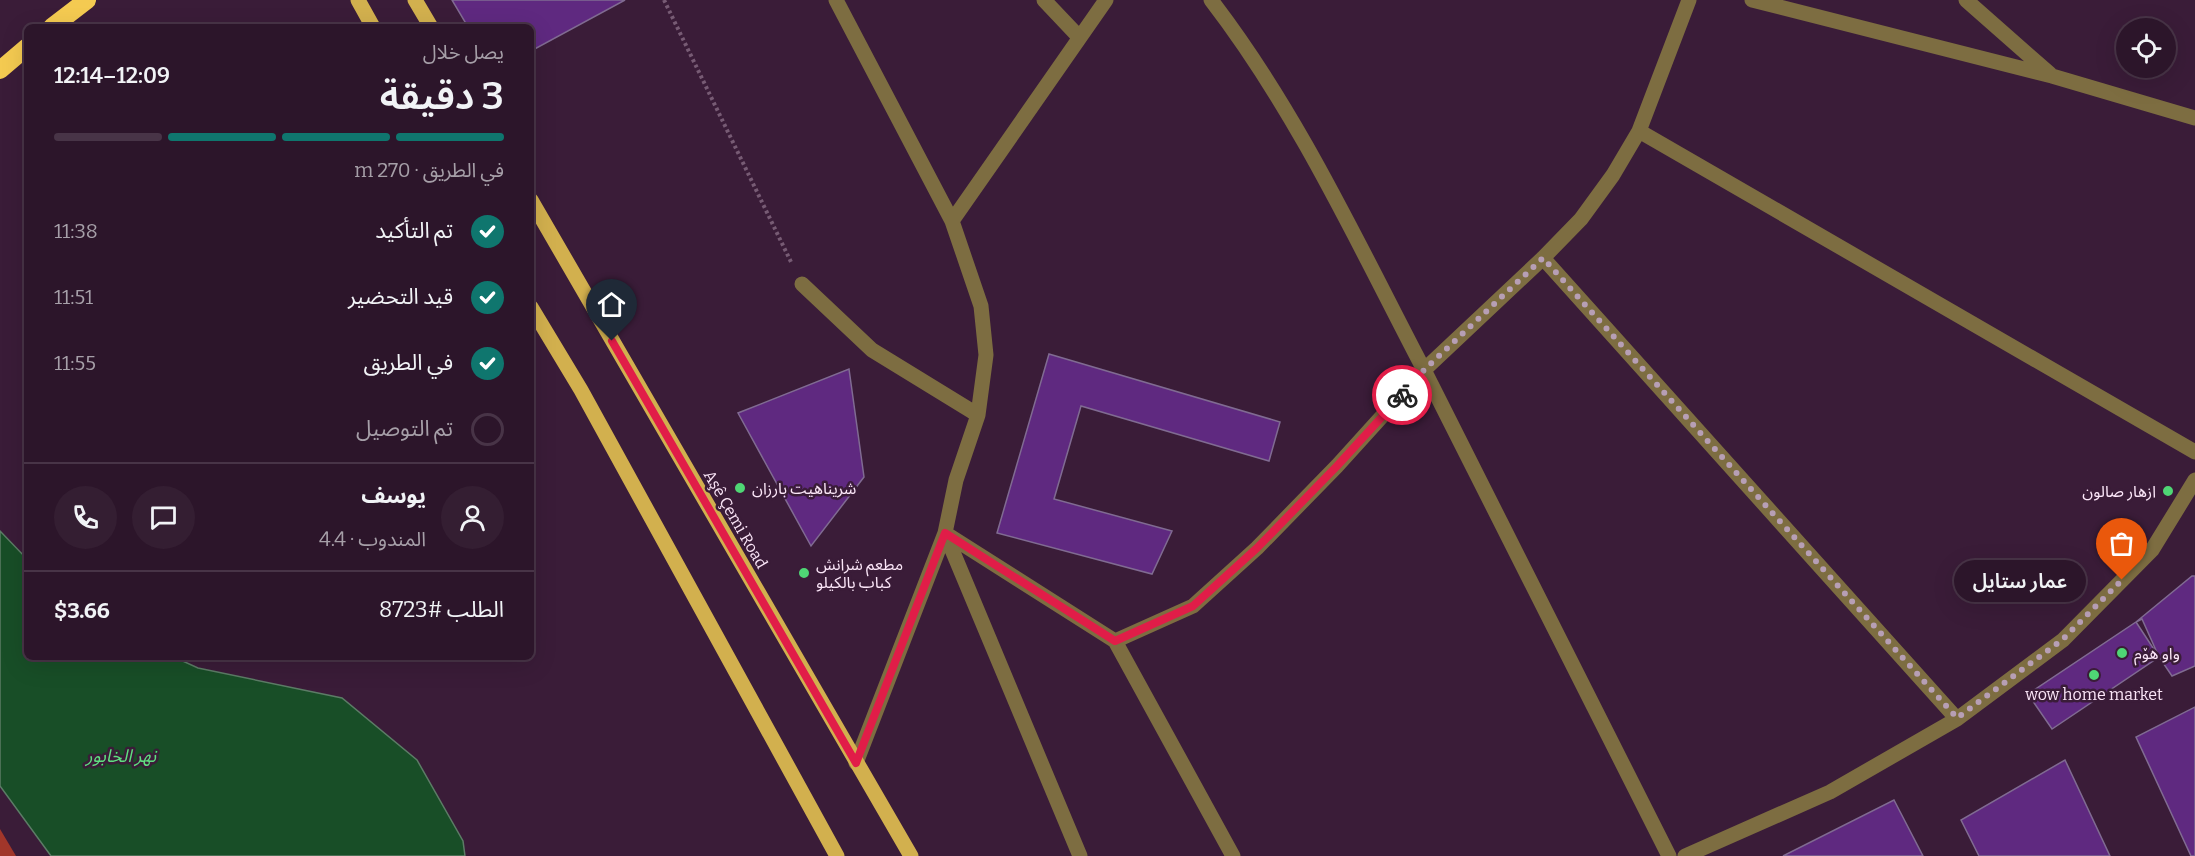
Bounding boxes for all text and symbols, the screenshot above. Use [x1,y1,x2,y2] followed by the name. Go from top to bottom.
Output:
[2116,18,2176,78] map controls
[2116,18,2176,78] button: locate
[423,40,504,64] text: يصل خلال
[54,62,170,89] text: 12:09–12:14
[380,73,504,119] text: 3 دقيقة
[354,158,504,182] text: في الطريق · 270 m
[471,215,504,248] icon: check
[375,217,453,244] text: تم التأكيد
[54,219,98,243] text: 11:38
[586,279,637,341] pin
[471,281,504,314] icon: check
[348,283,453,310] text: قيد التحضير
[54,285,93,309] text: 11:51
[595,288,628,321] icon: home
[471,347,504,380] icon: check
[364,349,453,376] text: في الطريق
[54,351,96,375] text: 11:55
[1372,365,1432,425] courier
[1386,379,1419,412] icon: bike
[356,415,453,442] text: تم التوصيل
[700,467,772,572] street label: Aşê Çemi Road
[752,479,856,498] place label: شريناهيت بارزان
[733,481,747,495] marker: شريناهيت بارزان
[361,482,426,509] text: يوسف
[2082,482,2156,501] place label: ازهار صالون
[2161,484,2175,498] marker: ازهار صالون
[54,486,117,549] button: phone
[132,486,195,549] button: chat
[441,486,504,549] button: person
[2096,518,2147,580] pin
[319,527,426,551] text: المندوب · 4.4
[2105,527,2138,560] icon: bag
[816,555,903,592] place label: مطعم شرانش كباب بالكيلو
[1954,559,2086,601] callout: عمار ستایل
[797,566,811,580] marker: مطعم شرانش كباب بالكيلو
[1973,569,2067,593] text: عمار ستایل
[379,596,504,623] text: الطلب #8723
[54,597,110,624] text: $3.66
[2134,644,2180,666] place label: واو هۆم
[2115,646,2129,660] marker: واو هۆم
[2087,668,2101,682] marker: wow home market
[2024,685,2163,704] place label: wow home market
[84,745,158,767] water label: نهر الخابور

